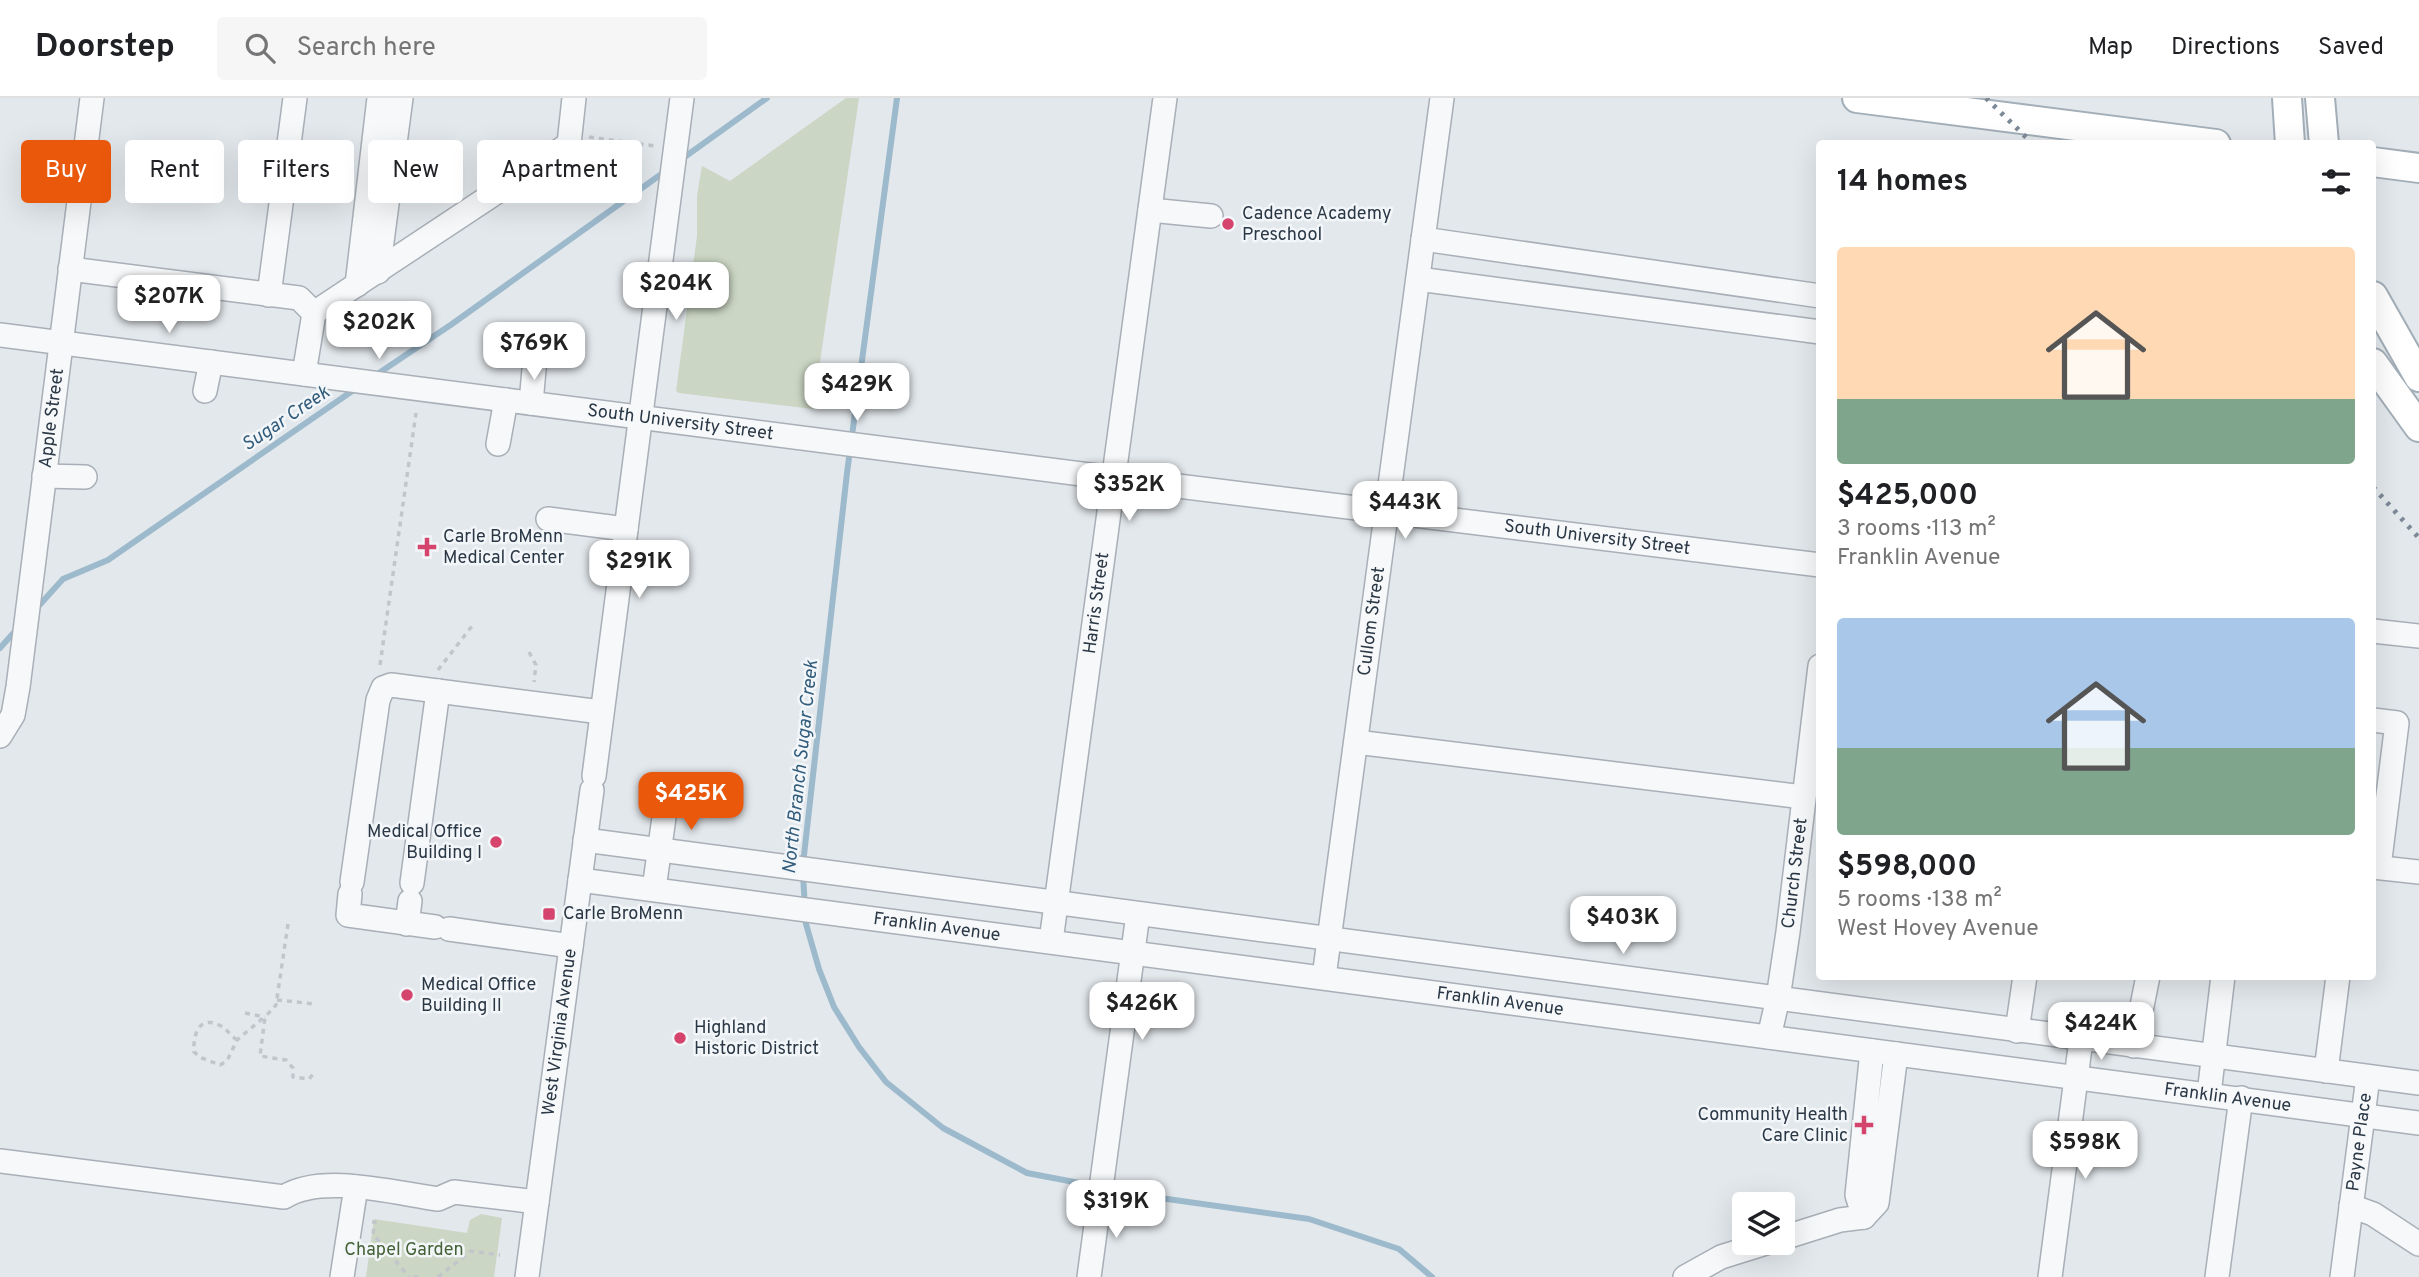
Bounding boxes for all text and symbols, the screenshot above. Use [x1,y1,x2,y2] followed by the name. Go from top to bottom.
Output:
[217,17,707,80] search box
[35,27,175,69] text: Doorstep
[241,29,279,67] icon: search
[297,32,436,65] text: Search here
[2088,33,2133,63] text: Map
[2171,33,2280,63] text: Directions
[2318,33,2384,63] text: Saved
[21,140,111,203] chip: Buy
[125,140,224,203] chip: Rent
[238,140,354,203] chip: Filters
[368,140,463,203] chip: New
[477,140,642,203] chip: Apartment
[2317,163,2355,201] icon: filters
[1837,164,1968,201] text: 14 homes
[1242,203,1391,247] place label: Cadence Academy Preschool
[1220,216,1236,232] marker: Cadence Academy Preschool
[627,262,725,322] pin: $204K
[639,270,713,299] text: $204K
[120,275,218,335] pin: $207K
[133,283,205,312] text: $207K
[2033,292,2159,418] icon: home
[330,302,428,361] pin: $202K
[342,309,416,338] text: $202K
[485,322,583,382] pin: $769K
[499,330,569,359] text: $769K
[808,364,906,423] pin: $429K
[34,367,69,470] street label: Apple Street
[820,371,894,400] text: $429K
[237,381,335,457] water label: Sugar Creek
[586,399,775,446] street label: South University Street
[1080,464,1178,523] pin: $352K
[1093,471,1165,500] text: $352K
[1837,478,1978,515] text: $425,000
[1356,482,1454,541] pin: $443K
[1368,489,1442,518] text: $443K
[1503,515,1692,560] street label: South University Street
[1837,515,1996,544] text: 3 rooms · 113 m²
[443,526,564,570] place label: Carle BroMenn Medical Center
[417,537,437,557] marker: Carle BroMenn Medical Center
[590,540,688,600] pin: $291K
[1837,544,2000,573] text: Franklin Avenue
[605,548,673,577] text: $291K
[1078,551,1115,655] street label: Harris Street
[1353,565,1391,677] street label: Cullom Street
[778,658,824,875] water label: North Branch Sugar Creek
[2033,663,2159,789] icon: home
[642,772,740,832] pin: $425K
[654,780,728,809] text: $425K
[1777,816,1813,930] street label: Church Street
[367,821,482,865] place label: Medical Office Building I
[488,834,504,850] marker: Medical Office Building I
[1837,849,1977,886] text: $598,000
[1837,886,2002,915] text: 5 rooms · 138 m²
[1574,896,1672,956] pin: $403K
[563,903,683,926] place label: Carle BroMenn
[1586,904,1660,933] text: $403K
[541,906,557,922] marker: Carle BroMenn
[872,907,1002,947] street label: Franklin Avenue
[1837,915,2039,944] text: West Hovey Avenue
[537,947,582,1117] street label: West Virginia Avenue
[421,974,536,1018] place label: Medical Office Building II
[1093,982,1191,1042] pin: $426K
[1435,982,1565,1021] street label: Franklin Avenue
[399,987,415,1003] marker: Medical Office Building II
[1105,990,1179,1019] text: $426K
[2052,1002,2150,1062] pin: $424K
[2064,1010,2138,1039] text: $424K
[694,1017,819,1061] place label: Highland Historic District
[672,1030,688,1046] marker: Highland Historic District
[2163,1078,2293,1118] street label: Franklin Avenue
[2342,1092,2377,1193] street label: Payne Place
[1697,1104,1848,1148] place label: Community Health Care Clinic
[1854,1115,1874,1135] marker: Community Health Care Clinic
[2036,1122,2134,1181] pin: $598K
[2049,1129,2121,1158] text: $598K
[1067,1180,1165,1240] pin: $319K
[1082,1188,1150,1217] text: $319K
[1732,1192,1795,1255] map controls
[1732,1192,1795,1255] button: layers
[344,1239,464,1262] park label: Chapel Garden

